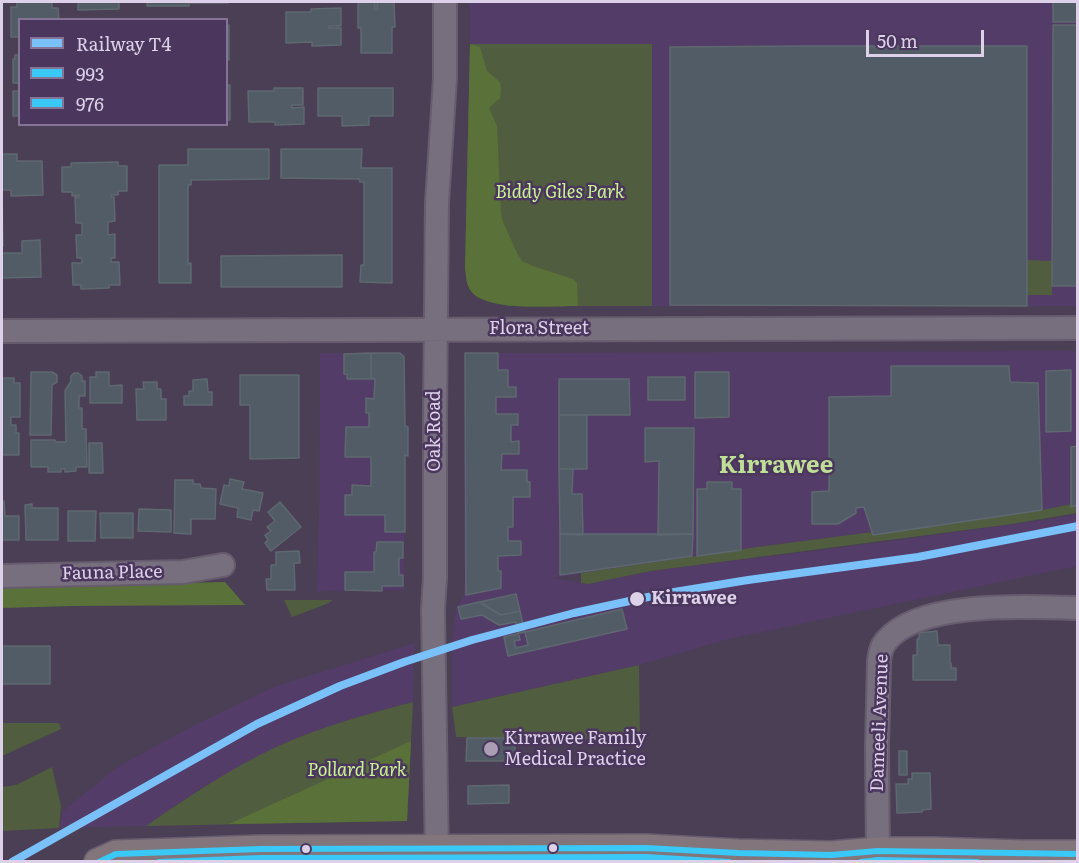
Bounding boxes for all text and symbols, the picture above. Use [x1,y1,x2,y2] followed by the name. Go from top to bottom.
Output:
[18,18,228,126] legend
[869,18,988,56] scale bar
[877,27,918,54] text: 50 m
[76,30,171,57] text: Railway T4
[76,60,105,87] text: 993
[76,90,104,117] text: 976
[495,182,625,204] park label: Biddy Giles Park
[489,318,589,340] street label: Flora Street
[424,390,446,472] street label: Oak Road
[719,452,833,480] district label: Kirrawee
[61,561,163,585] street label: Fauna Place
[651,588,737,610] place label: Kirrawee
[628,590,646,608] marker: Kirrawee
[867,654,893,792] street label: Dameeli Avenue
[504,728,646,771] place label: Kirrawee Family Medical Practice
[482,740,500,758] marker: Kirrawee Family Medical Practice
[307,760,407,782] park label: Pollard Park
[547,842,559,854] unlabelled marker
[300,843,312,855] unlabelled marker

